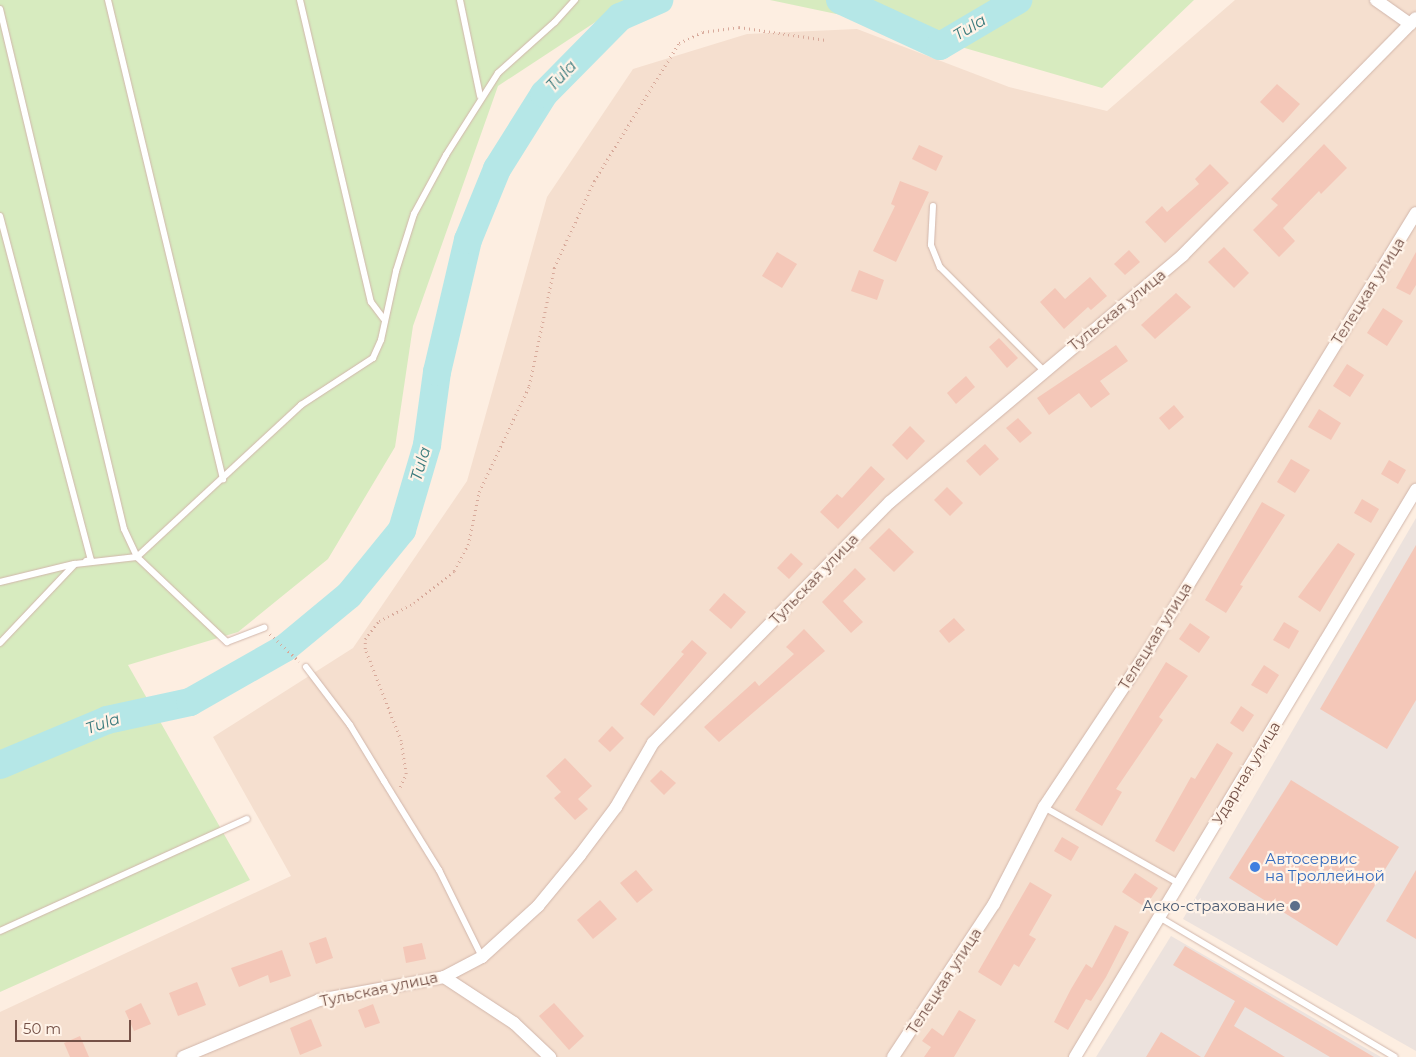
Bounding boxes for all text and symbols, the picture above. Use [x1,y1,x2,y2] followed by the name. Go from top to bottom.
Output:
[950,11,990,45] water label: Tula
[543,57,581,95] water label: Tula
[1328,234,1408,348] street label: Телецкая улица
[1065,265,1169,355] street label: Тульская улица
[407,445,435,483] water label: Tula
[766,530,862,628] street label: Тульская улица
[1115,579,1195,693] street label: Телецкая улица
[83,709,123,739] water label: Tula
[1208,718,1284,828] street label: Ударная улица
[1265,849,1385,884] place label: Автосервис на Троллейной
[1249,861,1261,873] marker: Автосервис на Троллейной
[1142,897,1285,915] place label: Аско-страхование
[1289,900,1301,912] marker: Аско-страхование
[903,924,985,1038] street label: Телецкая улица
[319,968,439,1010] street label: Тульская улица
[18,1010,134,1042] scale bar
[23,1019,61,1038] text: 50 m

